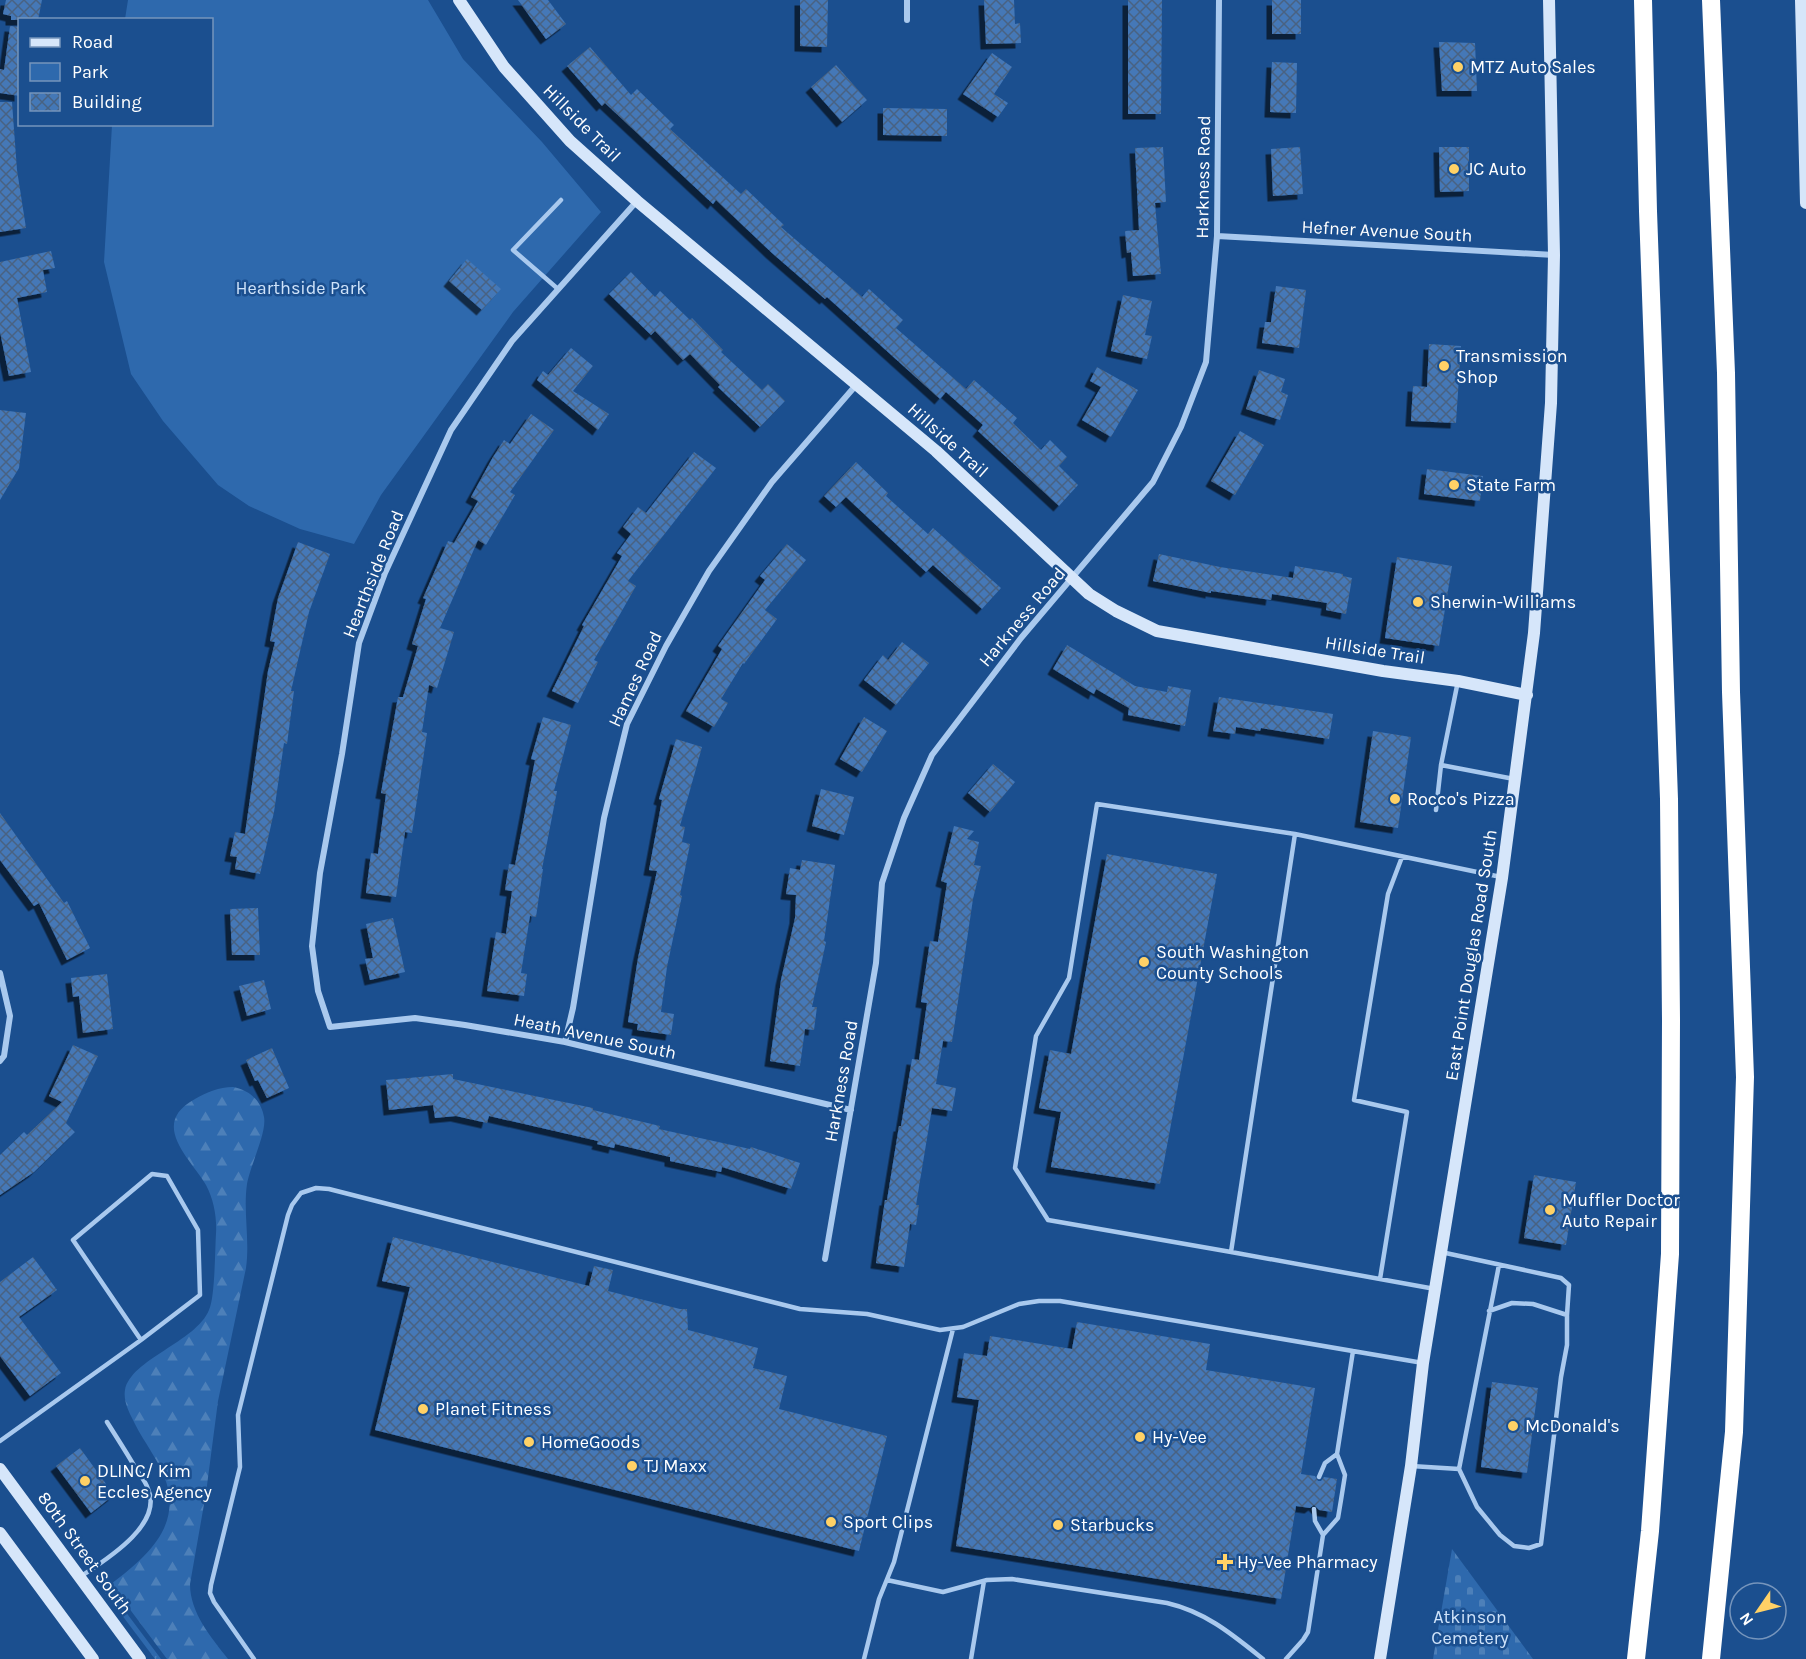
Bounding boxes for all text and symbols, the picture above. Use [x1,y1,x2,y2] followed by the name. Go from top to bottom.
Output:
[18,18,213,126] legend
[72,31,113,53] text: Road
[1470,56,1596,78] place label: MTZ Auto Sales
[1451,60,1465,74] marker: MTZ Auto Sales
[72,61,109,83] text: Park
[539,80,625,166] street label: Hillside Trail
[72,91,142,113] text: Building
[1191,115,1215,239] street label: Harkness Road
[1466,158,1526,180] place label: JC Auto
[1447,162,1461,176] marker: JC Auto
[1301,216,1473,246] street label: Hefner Avenue South
[236,277,366,299] park label: Hearthside Park
[1456,345,1568,388] place label: Transmission Shop
[1437,359,1451,373] marker: Transmission Shop
[903,398,993,482] street label: Hillside Trail
[1466,474,1556,496] place label: State Farm
[1447,478,1461,492] marker: State Farm
[337,507,409,641] street label: Hearthside Road
[974,563,1070,671] street label: Harkness Road
[1430,591,1576,613] place label: Sherwin-Williams
[1411,595,1425,609] marker: Sherwin-Williams
[603,628,667,730] street label: Hames Road
[1323,631,1427,669] street label: Hillside Trail
[1407,788,1515,810] place label: Rocco's Pizza
[1388,792,1402,806] marker: Rocco's Pizza
[1440,828,1502,1082] street label: East Point Douglas Road South
[1156,941,1309,984] place label: South Washington County Schools
[1137,955,1151,969] marker: South Washington County Schools
[512,1008,678,1064] street label: Heath Avenue South
[819,1018,863,1144] street label: Harkness Road
[1562,1189,1680,1232] place label: Muffler Doctor Auto Repair
[1543,1203,1557,1217] marker: Muffler Doctor Auto Repair
[435,1398,552,1420] place label: Planet Fitness
[416,1402,430,1416] marker: Planet Fitness
[1525,1415,1620,1437] place label: McDonald's
[1506,1419,1520,1433] marker: McDonald's
[1152,1426,1207,1448] place label: Hy-Vee
[1133,1430,1147,1444] marker: Hy-Vee
[541,1431,640,1453] place label: HomeGoods
[522,1435,536,1449] marker: HomeGoods
[644,1455,707,1477] place label: TJ Maxx
[625,1459,639,1473] marker: TJ Maxx
[97,1460,213,1503] place label: DLINC/ Kim Eccles Agency
[78,1474,92,1488] marker: DLINC/ Kim Eccles Agency
[33,1487,137,1619] street label: 80th Street South
[843,1511,933,1533] place label: Sport Clips
[1070,1514,1155,1536] place label: Starbucks
[824,1515,838,1529] marker: Sport Clips
[1051,1518,1065,1532] marker: Starbucks
[1237,1551,1378,1573] place label: Hy-Vee Pharmacy
[1218,1555,1232,1569] marker: Hy-Vee Pharmacy
[1728,1581,1788,1641] north arrow
[1431,1606,1509,1649] park label: Atkinson Cemetery
[1735,1609,1757,1629] text: N

